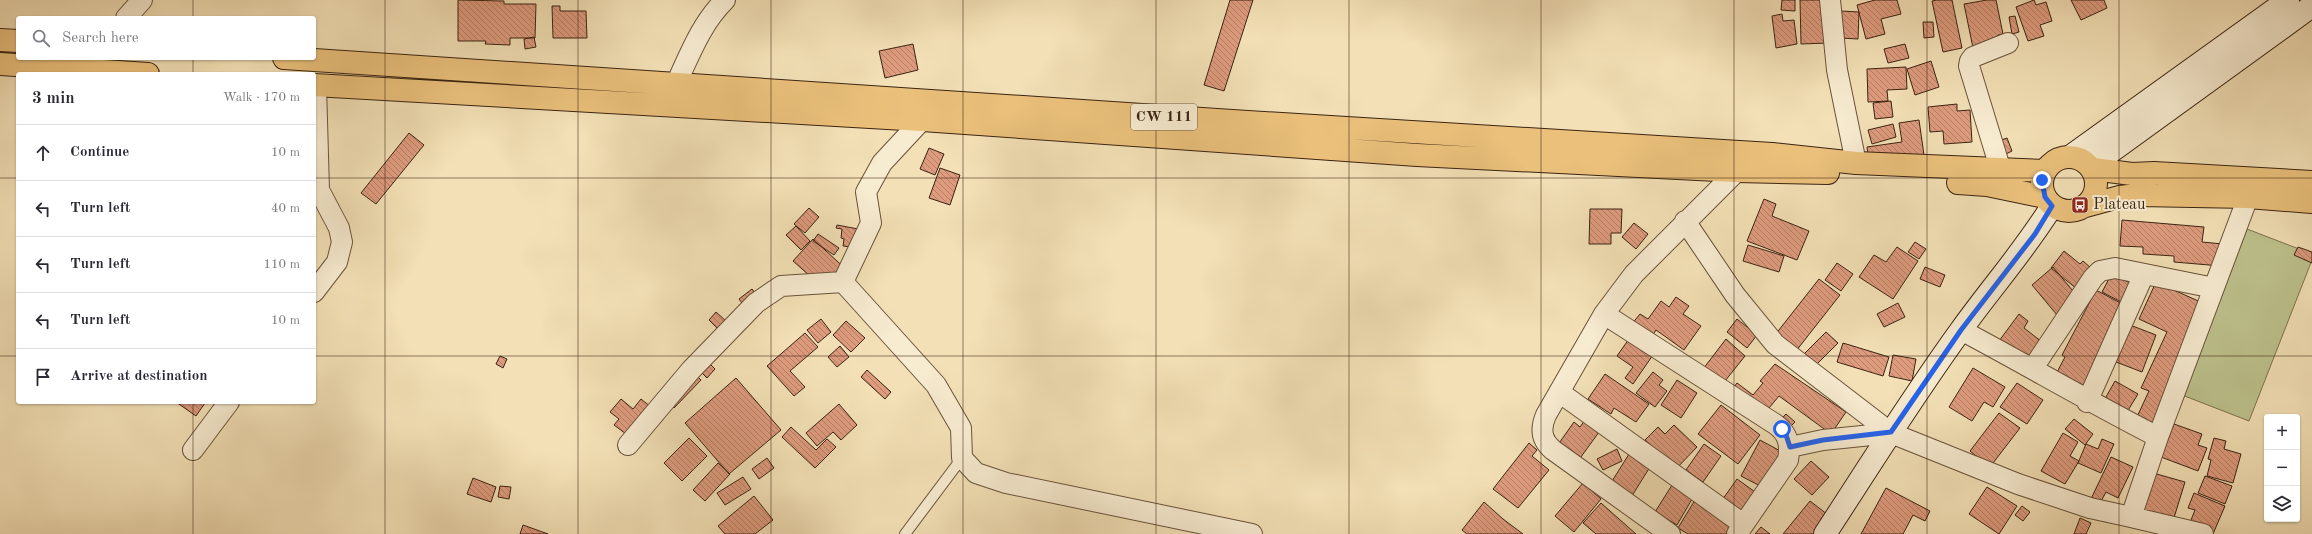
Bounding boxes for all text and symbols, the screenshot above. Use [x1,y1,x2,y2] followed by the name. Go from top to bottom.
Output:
[16,16,316,60] search box
[30,27,52,49] icon: search
[62,31,139,46] text: Search here
[32,90,75,107] text: 3 min
[223,91,300,104] text: Walk · 170 m
[1131,104,1197,130] road number: CW 111
[32,142,54,164] icon: ahead
[70,145,129,160] text: Continue
[271,146,300,159] text: 10 m
[2033,171,2051,189] route end
[2070,195,2090,215] bus stop icon: Plateau
[2093,197,2146,213] place label: Plateau
[32,198,54,220] icon: left
[70,201,130,216] text: Turn left
[271,202,300,215] text: 40 m
[32,254,54,276] icon: left
[70,257,130,272] text: Turn left
[263,258,300,271] text: 110 m
[32,310,54,332] icon: left
[70,313,130,328] text: Turn left
[271,314,300,327] text: 10 m
[32,366,54,388] icon: arrive
[70,369,208,384] text: Arrive at destination
[2264,414,2300,522] map controls
[2264,414,2300,450] button: +
[1773,420,1791,438] route start
[2264,450,2300,486] button: −
[2264,486,2300,522] button: layers

